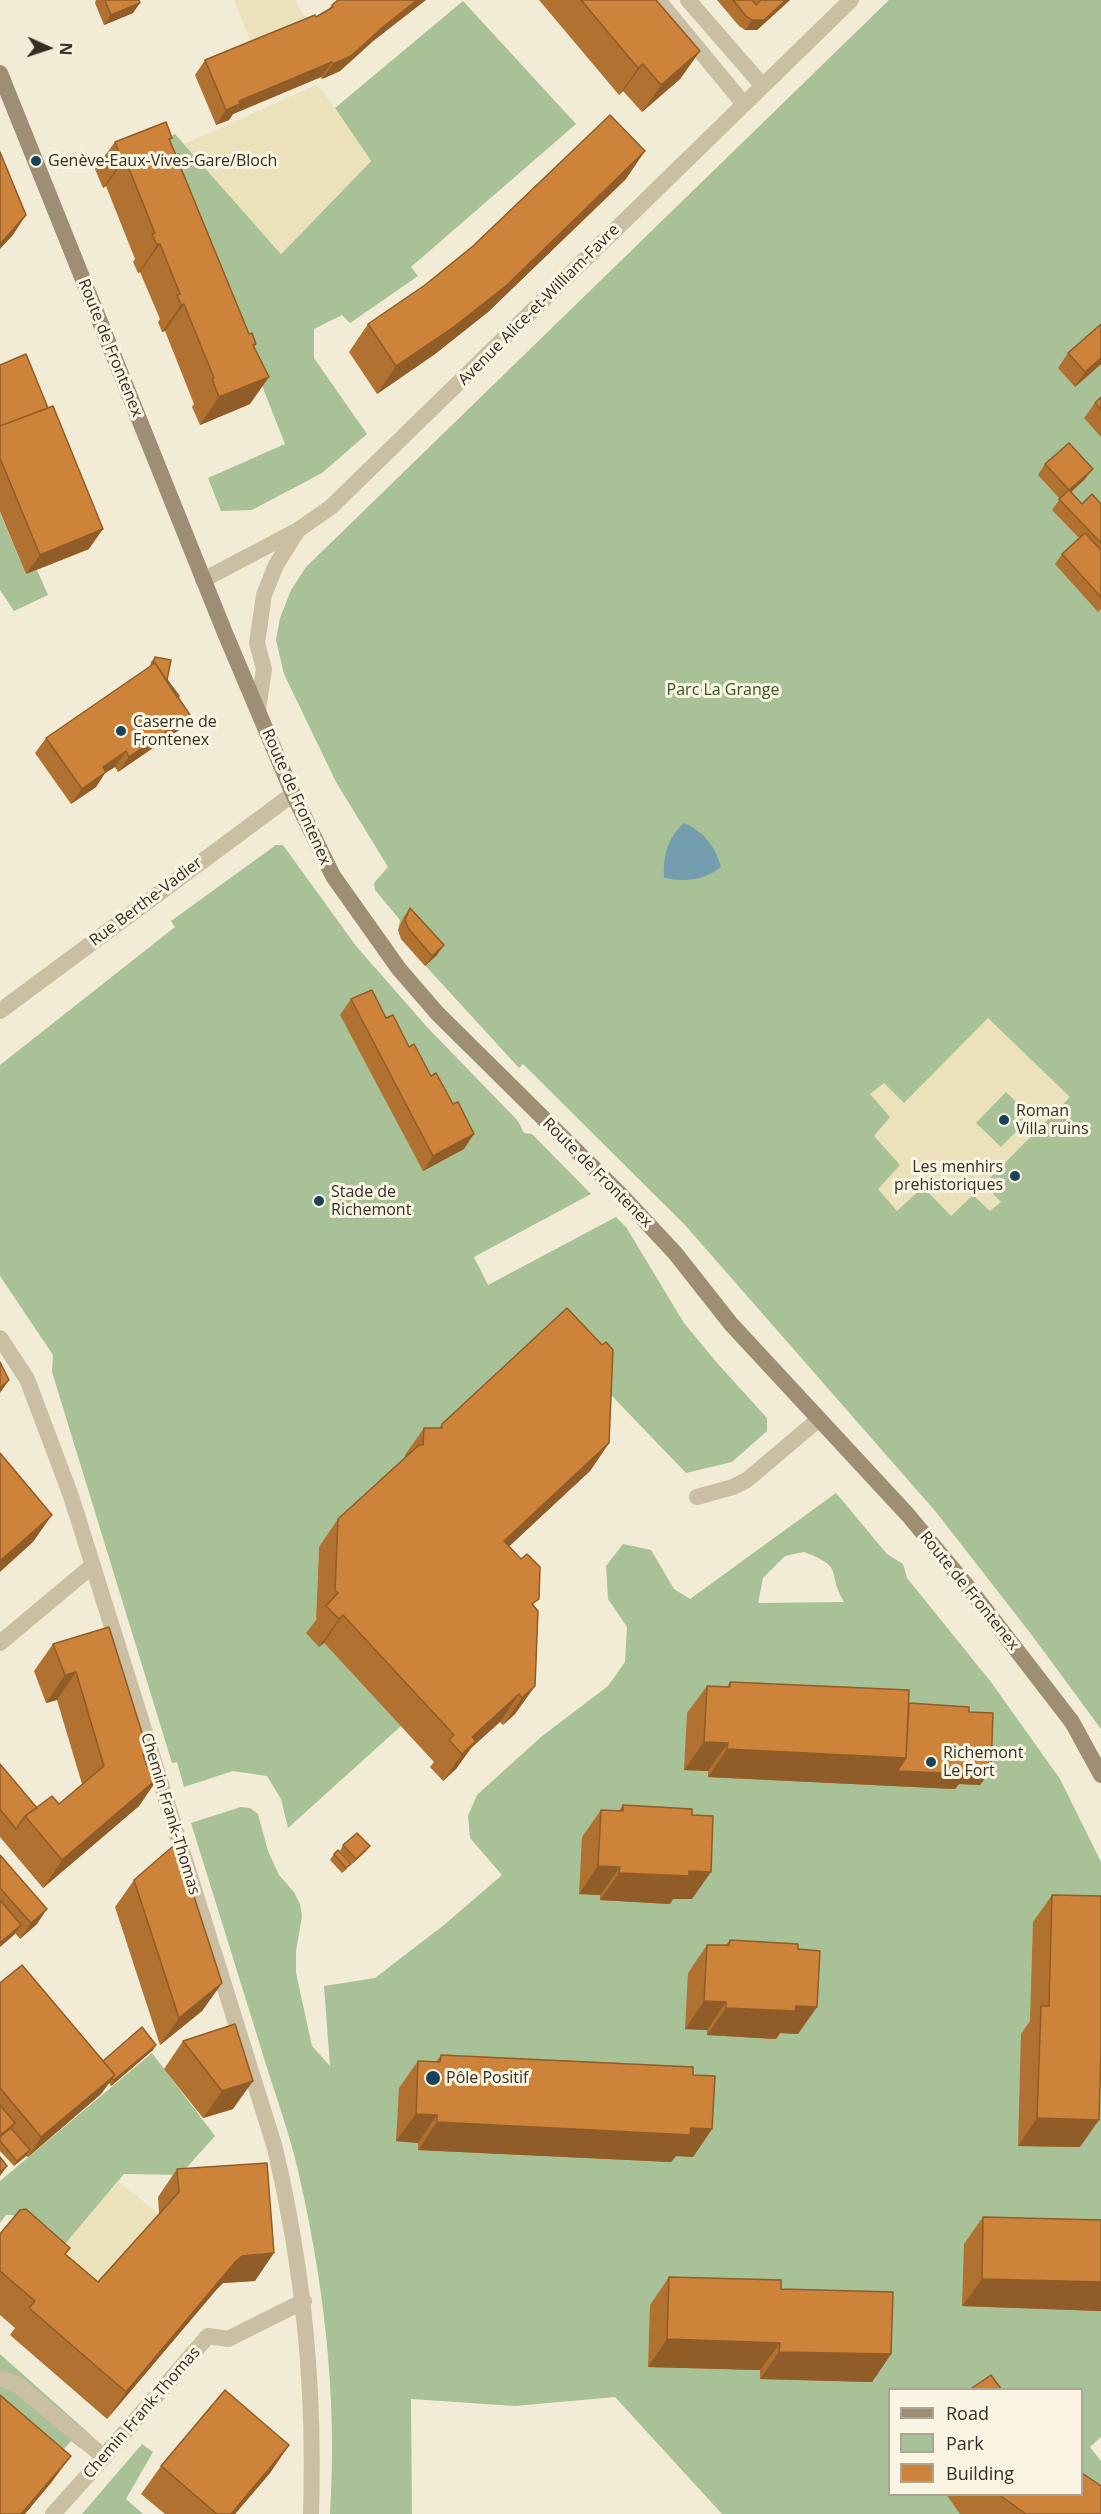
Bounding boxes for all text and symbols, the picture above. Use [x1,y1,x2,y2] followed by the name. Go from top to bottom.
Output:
[18,18,78,78] north arrow
[55,42,77,56] text: N
[48,151,277,171] place label: Genève-Eaux-Vives-Gare/Bloch
[29,154,43,168] marker: Genève-Eaux-Vives-Gare/Bloch
[454,220,624,390] street label: Avenue Alice-et-William-Favre
[74,276,146,420] street label: Route de Frontenex
[667,680,779,700] park label: Parc La Grange
[133,712,217,750] place label: Caserne de Frontenex
[114,724,128,738] marker: Caserne de Frontenex
[257,726,335,868] street label: Route de Frontenex
[86,853,206,951] street label: Rue Berthe-Vadier
[1016,1101,1089,1139] place label: Roman Villa ruins
[997,1113,1011,1127] marker: Roman Villa ruins
[538,1114,656,1232] street label: Route de Frontenex
[894,1157,1003,1195] place label: Les menhirs prehistoriques
[1008,1169,1022,1183] marker: Les menhirs prehistoriques
[331,1182,411,1220] place label: Stade de Richemont
[312,1194,326,1208] marker: Stade de Richemont
[915,1528,1023,1654] street label: Route de Frontenex
[136,1731,204,1897] street label: Chemin Frank-Thomas
[943,1743,1023,1781] place label: Richemont Le Fort
[924,1755,938,1769] marker: Richemont Le Fort
[446,2068,528,2088] place label: Pôle Positif
[424,2069,442,2087] marker: Pôle Positif
[80,2343,204,2483] street label: Chemin Frank-Thomas
[888,2388,1083,2496] legend
[946,2401,989,2425] text: Road
[946,2431,984,2455] text: Park
[946,2461,1014,2485] text: Building

